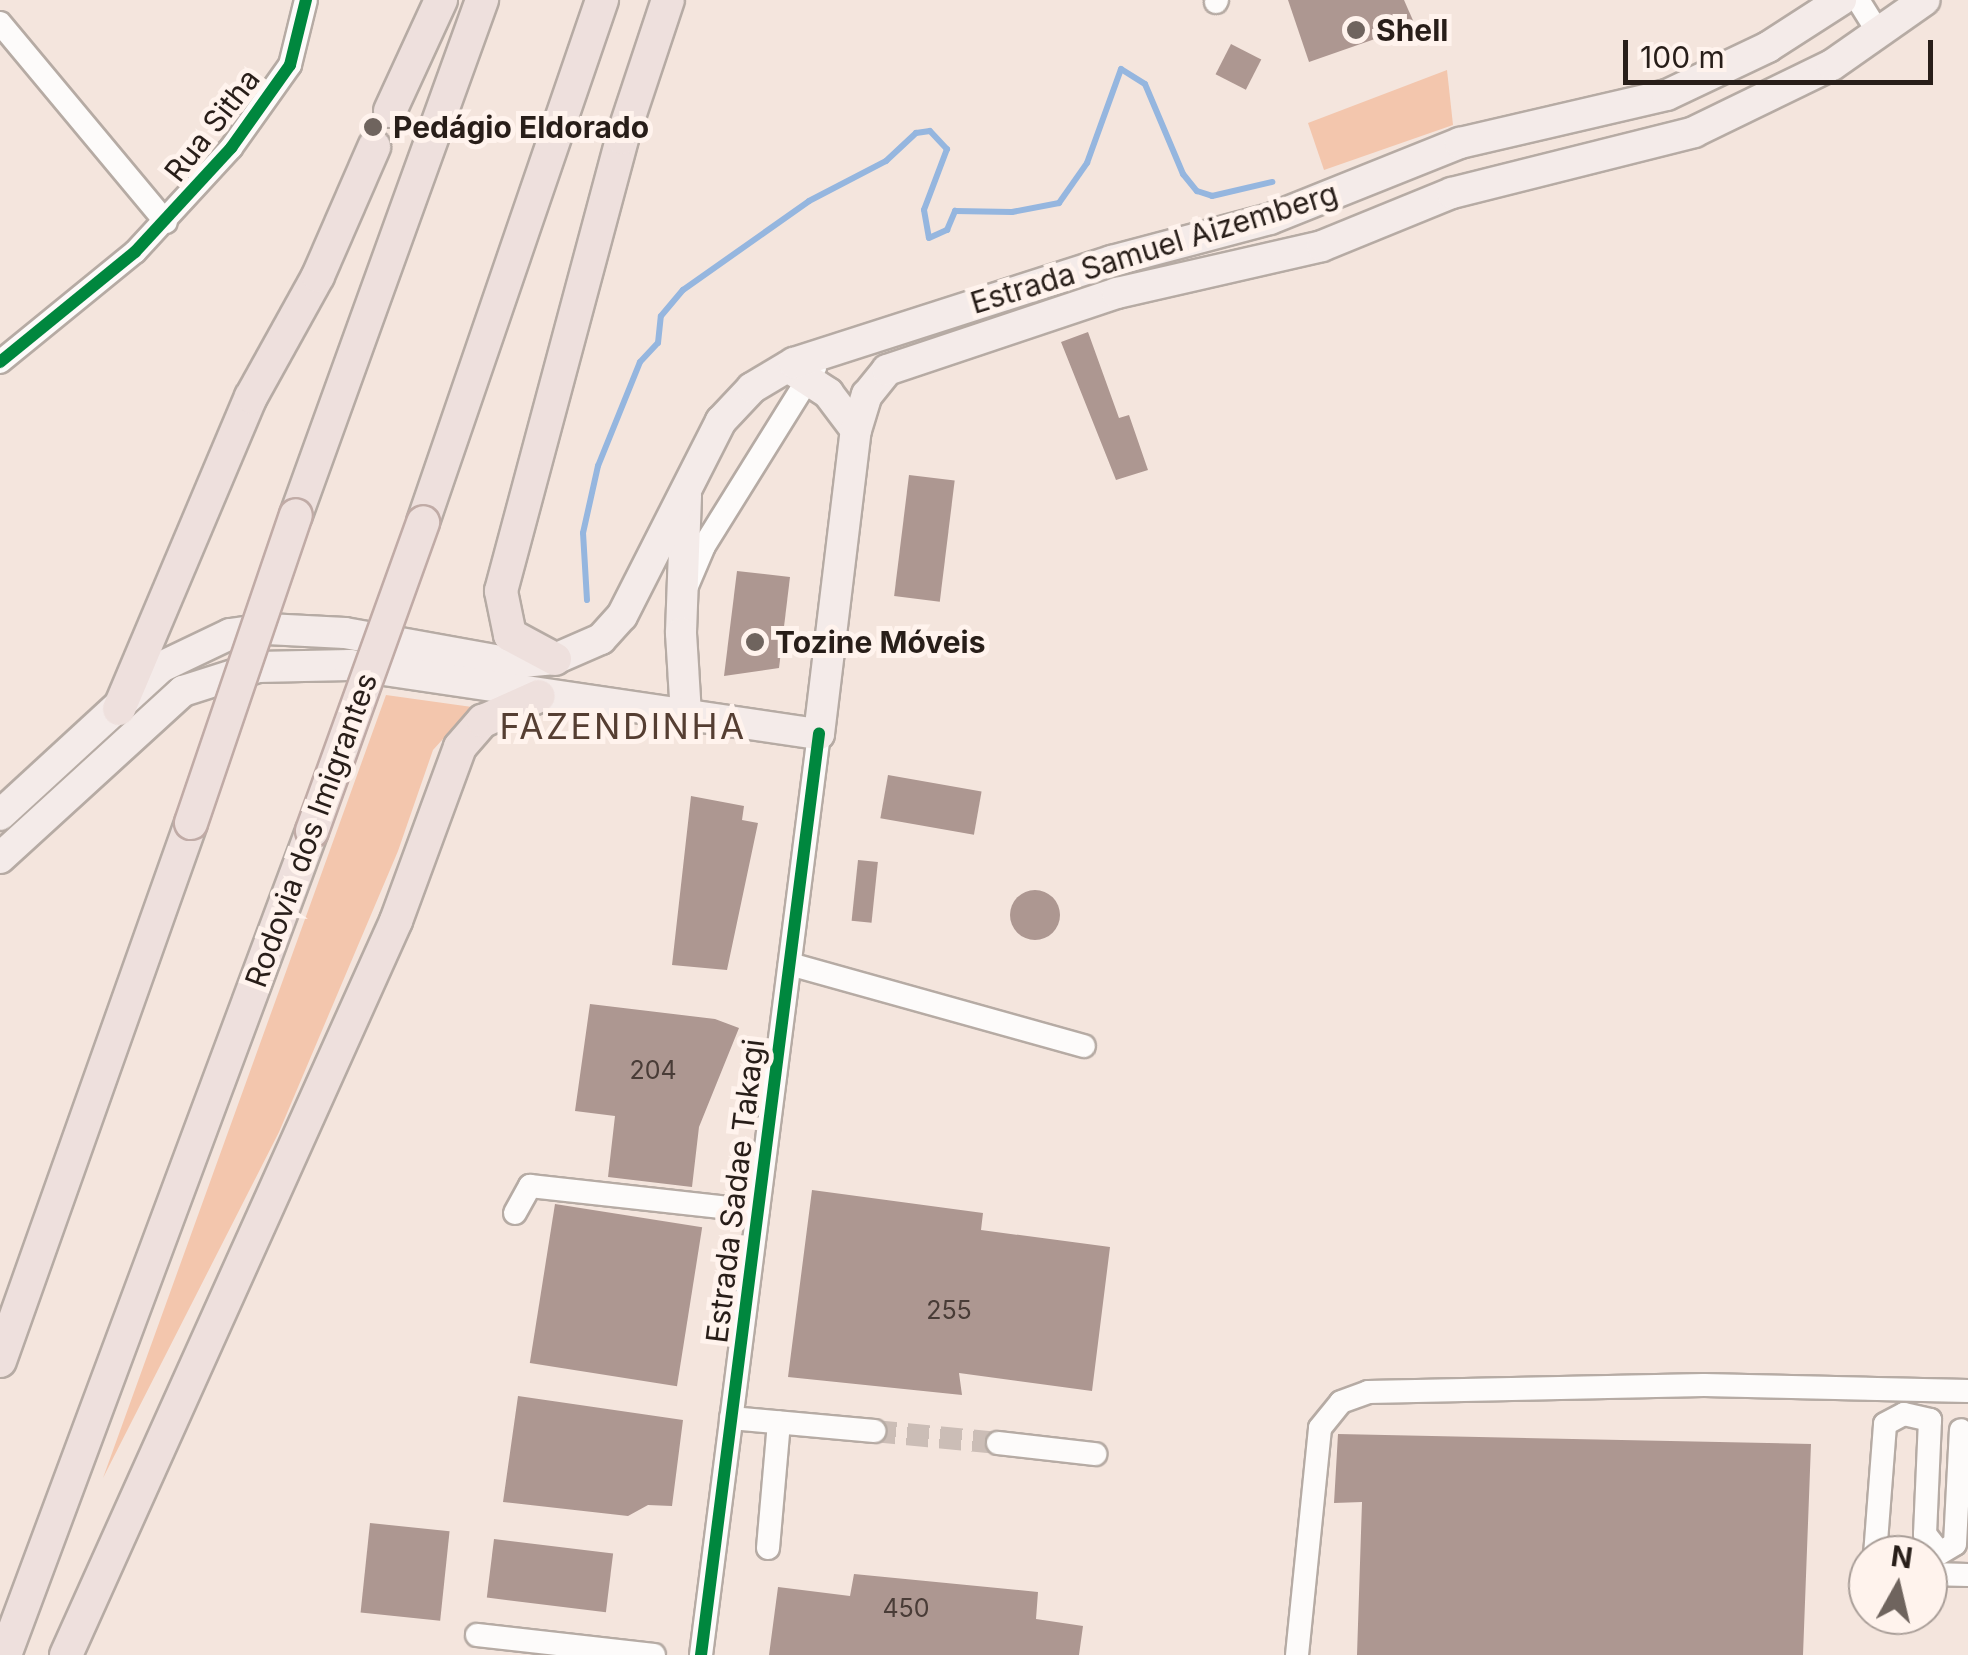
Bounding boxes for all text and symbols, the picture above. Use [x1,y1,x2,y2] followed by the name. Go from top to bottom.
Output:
[1376,12,1448,48] place label: Shell
[1345,19,1367,41] marker: Shell
[1628,20,1938,82] scale bar
[1640,39,1725,75] text: 100 m
[157,61,267,189] street label: Rua Sitha
[393,109,649,145] place label: Pedágio Eldorado
[362,116,384,138] marker: Pedágio Eldorado
[966,175,1342,321] street label: Estrada Samuel Aizemberg
[775,624,985,660] place label: Tozine Móveis
[744,631,766,653] marker: Tozine Móveis
[237,668,385,992] street label: Rodovia dos Imigrantes
[499,705,747,747] district label: FAZENDINHA
[699,1037,771,1345] street label: Estrada Sadae Takagi
[629,1055,677,1085] house number: 204
[926,1295,972,1325] house number: 255
[1848,1535,1948,1635] north arrow
[1889,1539,1915,1576] text: N
[882,1593,930,1623] house number: 450

